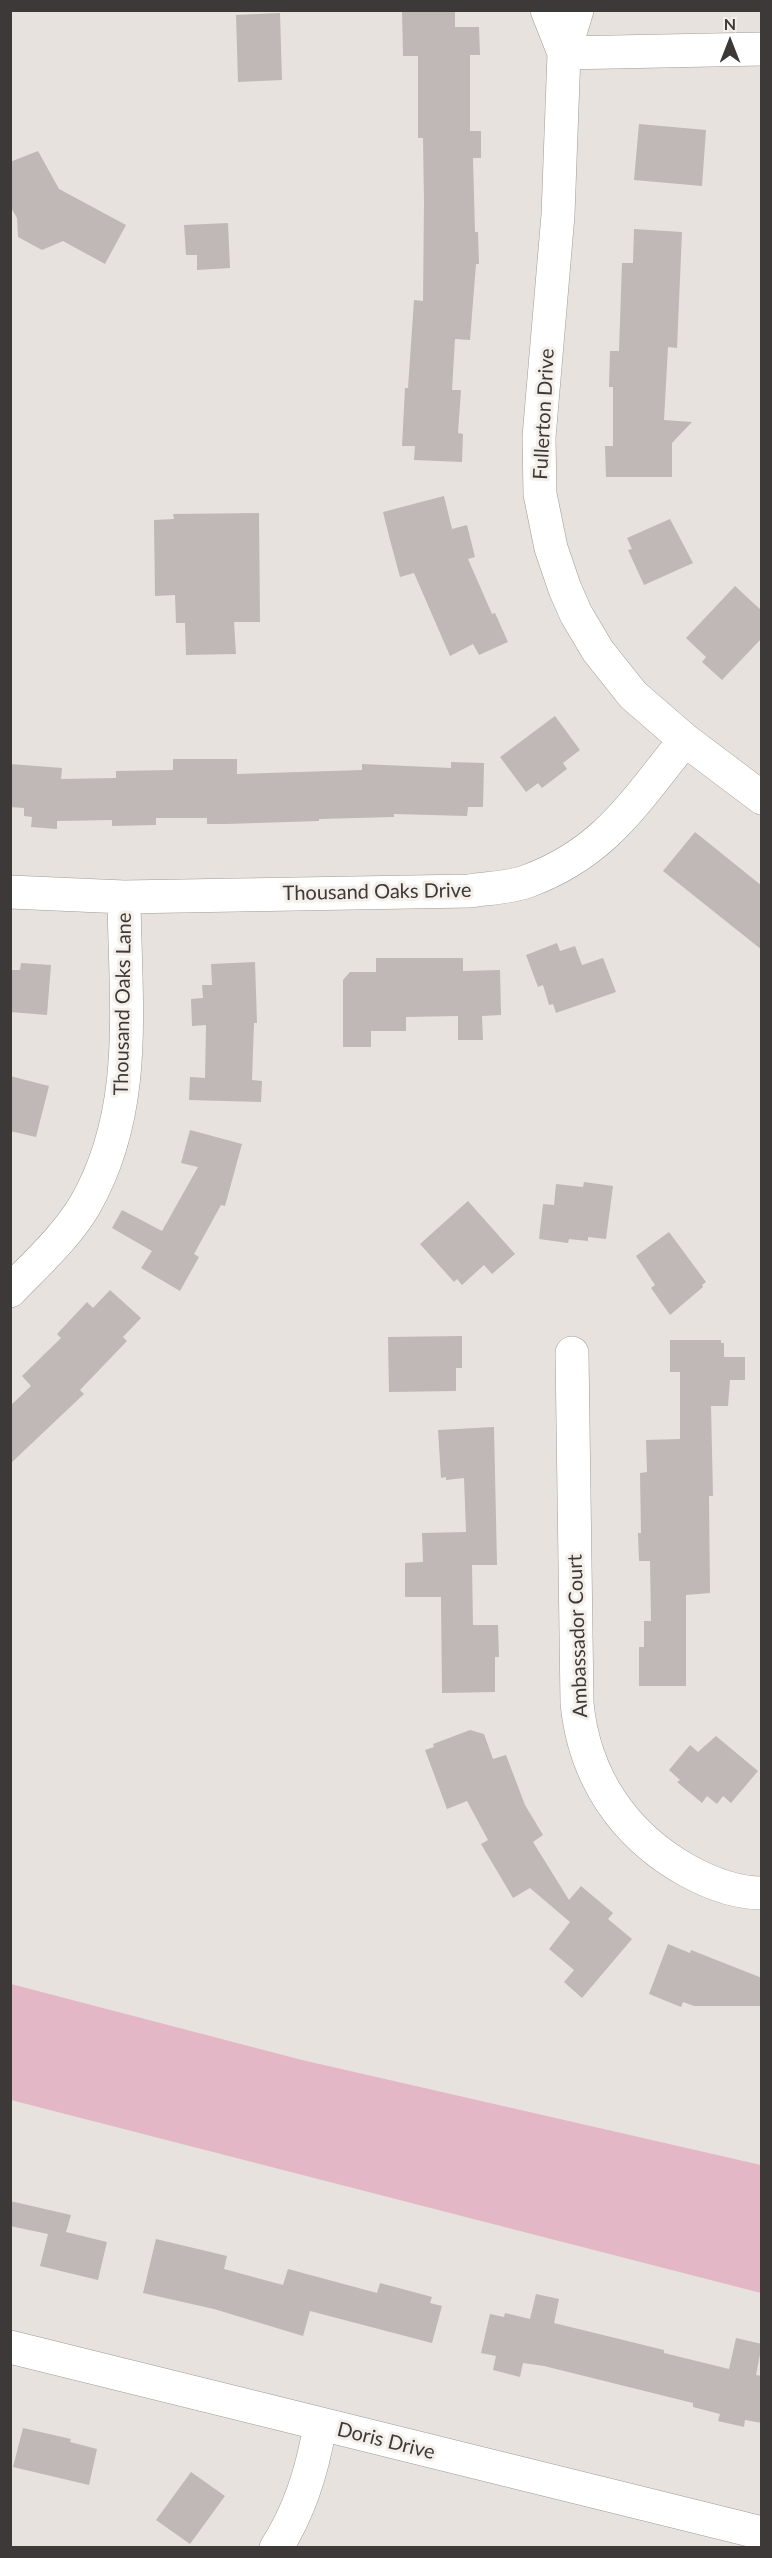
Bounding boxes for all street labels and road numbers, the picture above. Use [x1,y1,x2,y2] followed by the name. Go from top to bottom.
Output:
[529,348,559,480] street label: Fullerton Drive
[282,878,472,906] street label: Thousand Oaks Drive
[109,912,137,1096] street label: Thousand Oaks Lane
[563,1554,593,1718] street label: Ambassador Court
[335,2417,437,2465] street label: Doris Drive

